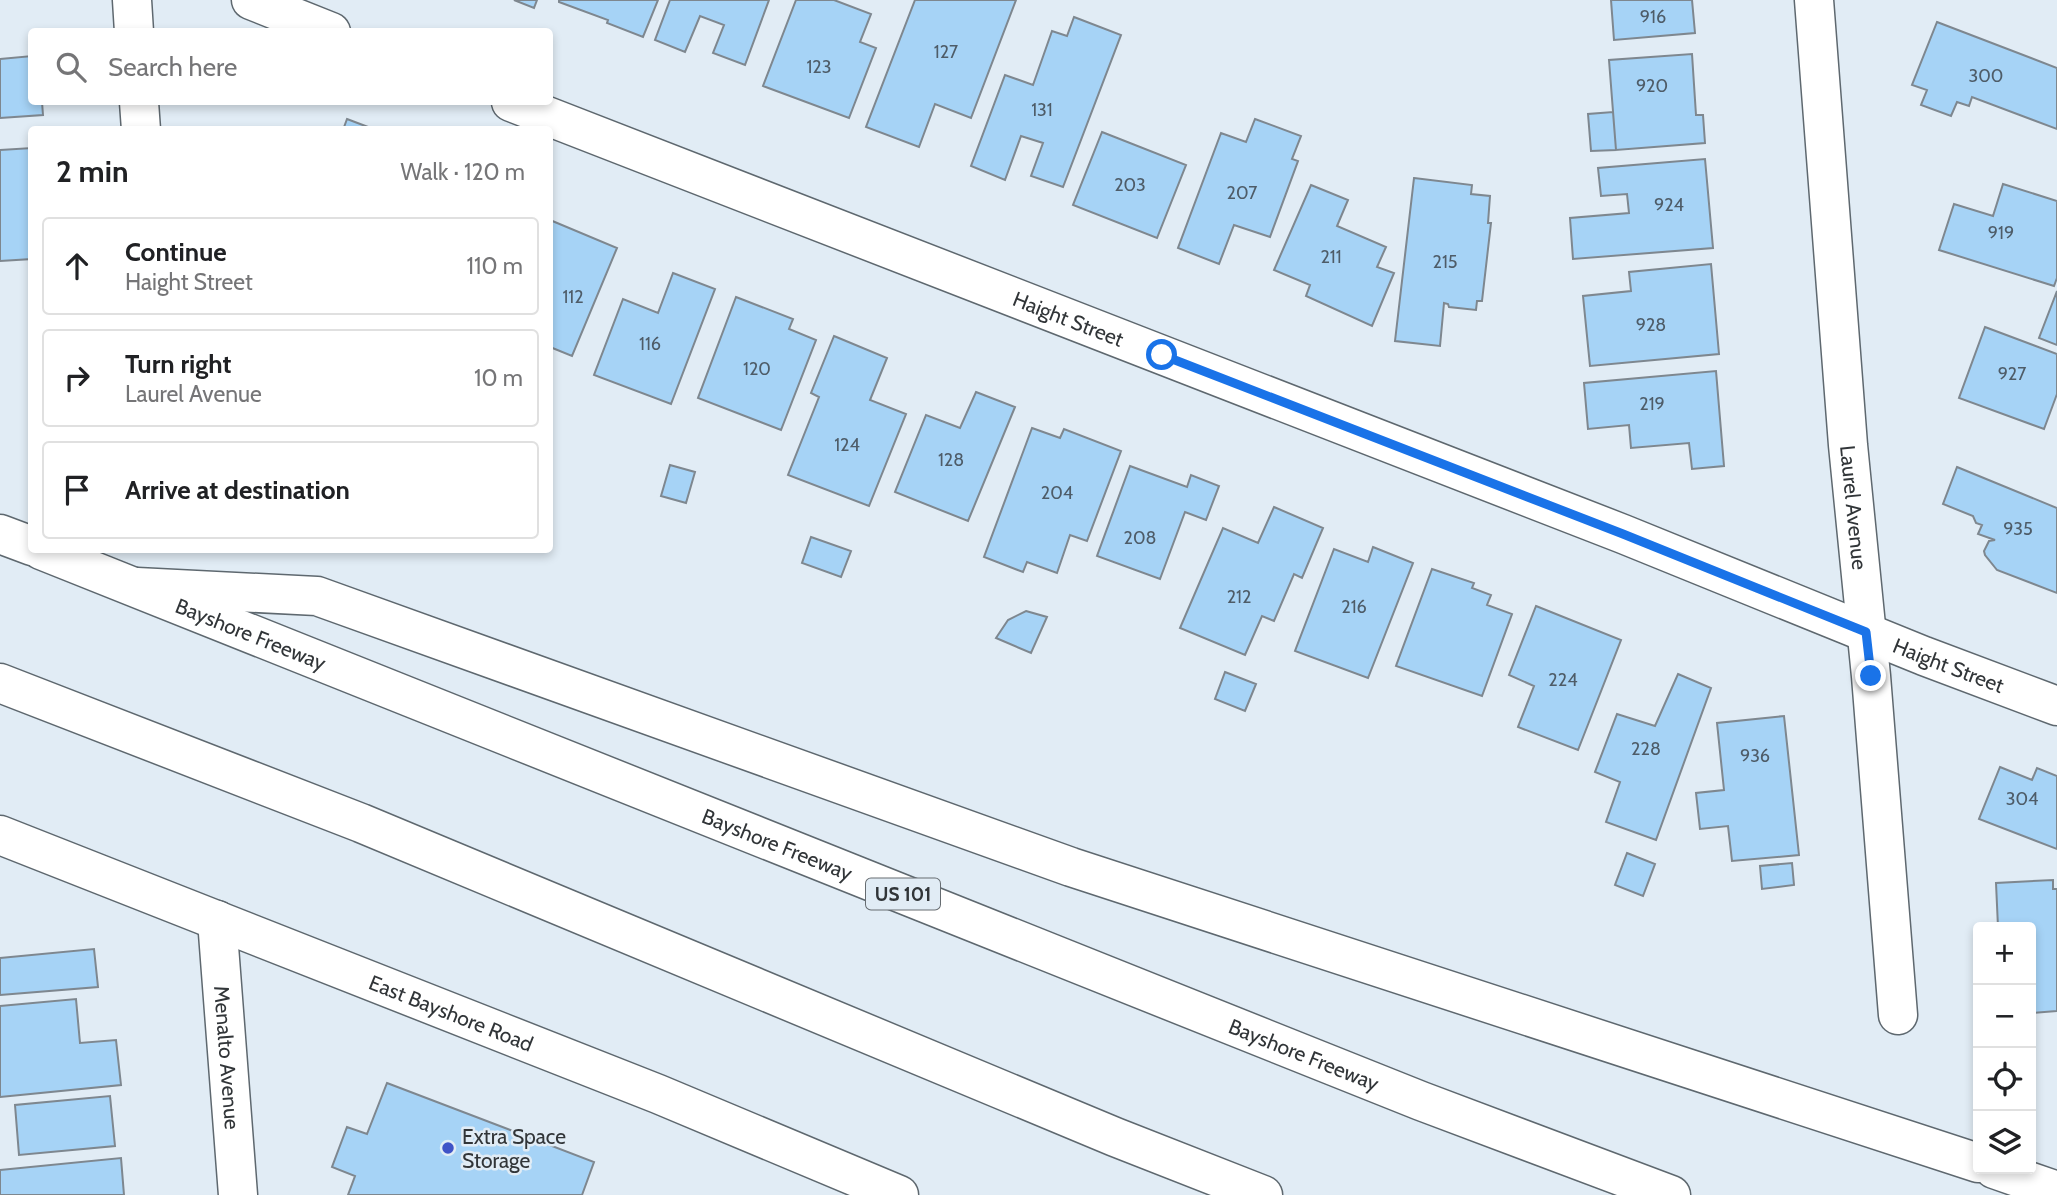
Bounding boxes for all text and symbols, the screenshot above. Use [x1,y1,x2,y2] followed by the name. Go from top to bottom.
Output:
[1640,6,1666,28] house number: 916
[28,28,553,105] search box
[934,41,958,63] house number: 127
[52,48,90,86] icon: search
[108,51,237,83] text: Search here
[806,56,832,78] house number: 123
[1969,65,2003,87] house number: 300
[1636,75,1668,97] house number: 920
[1031,99,1053,121] house number: 131
[56,153,128,190] text: 2 min
[401,158,525,186] text: Walk · 120 m
[1114,174,1146,196] house number: 203
[1227,182,1257,204] house number: 207
[1654,194,1684,216] house number: 924
[1988,222,2014,244] house number: 919
[125,236,227,268] text: Continue
[1320,246,1342,268] house number: 211
[58,247,96,285] icon: ahead
[1432,251,1458,273] house number: 215
[467,252,523,280] text: 110 m
[125,268,253,296] text: Haight Street
[562,286,584,308] house number: 112
[1010,286,1127,351] street label: Haight Street
[1636,314,1666,336] house number: 928
[639,333,661,355] house number: 116
[1146,339,1177,370] route start
[125,348,231,380] text: Turn right
[743,358,771,380] house number: 120
[58,359,96,397] icon: right
[1998,363,2026,385] house number: 927
[474,364,523,392] text: 10 m
[125,380,262,408] text: Laurel Avenue
[1639,393,1665,415] house number: 219
[834,434,860,456] house number: 124
[1836,444,1873,571] street label: Laurel Avenue
[938,449,964,471] house number: 128
[58,471,96,509] icon: arrive
[125,474,350,506] text: Arrive at destination
[1041,482,1073,504] house number: 204
[2003,518,2033,540] house number: 935
[1124,527,1156,549] house number: 208
[1227,586,1251,608] house number: 212
[172,593,330,675] street label: Bayshore Freeway
[1341,596,1367,618] house number: 216
[1890,632,2008,697] street label: Haight Street
[1855,660,1886,691] route end
[1548,669,1578,691] house number: 224
[1631,738,1661,760] house number: 228
[1740,745,1770,767] house number: 936
[2006,788,2038,810] house number: 304
[699,803,857,885] street label: Bayshore Freeway
[866,878,940,909] road number: US 101
[1973,922,2036,1174] map controls
[1973,922,2036,985] button: +
[366,969,537,1056] street label: East Bayshore Road
[210,985,245,1131] street label: Menalto Avenue
[1973,985,2036,1048] button: −
[1225,1013,1383,1096] street label: Bayshore Freeway
[1973,1048,2036,1111] button: locate
[1973,1111,2036,1174] button: layers
[462,1124,566,1173] place label: Extra Space Storage
[440,1140,456,1156] marker: Extra Space Storage

